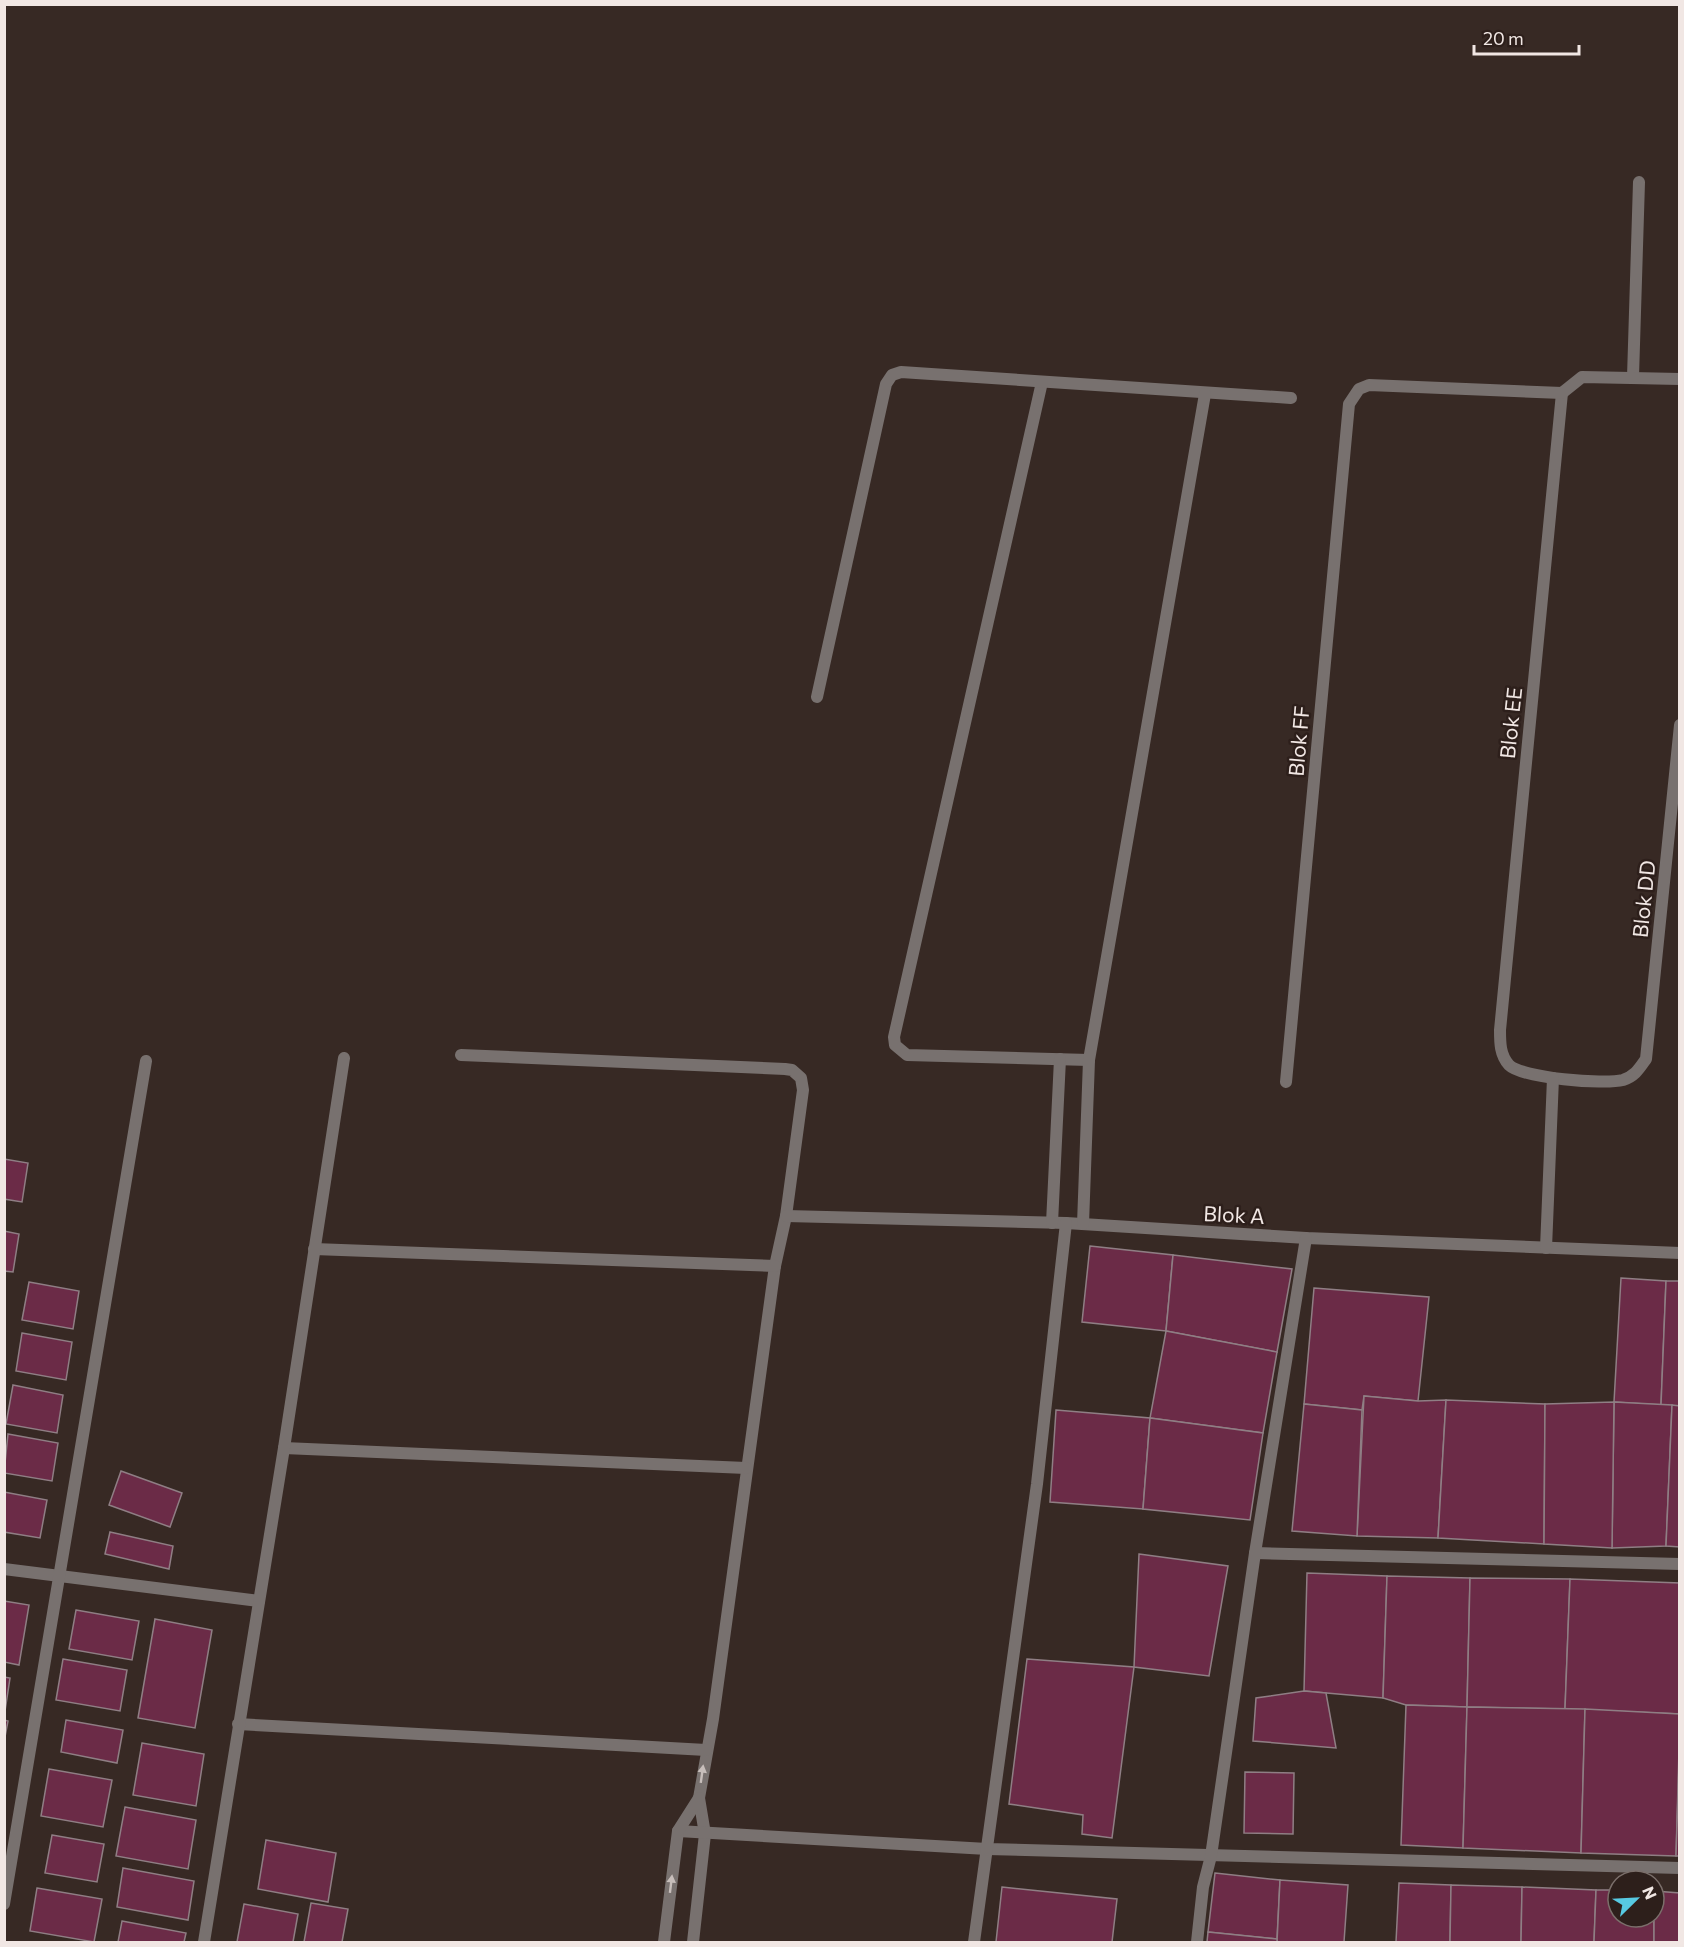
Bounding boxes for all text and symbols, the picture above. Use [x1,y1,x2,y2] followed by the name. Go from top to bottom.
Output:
[1474,18,1579,56] scale bar
[1483,27,1524,49] text: 20 m
[1494,686,1526,760] street label: Blok EE
[1282,705,1314,777] street label: Blok FF
[1627,859,1659,939] street label: Blok DD
[1203,1200,1265,1228] street label: Blok A
[698,1764,707,1783] one-way arrow
[1606,1869,1666,1929] north arrow
[666,1875,676,1894] one-way arrow
[1639,1883,1661,1902] text: N

